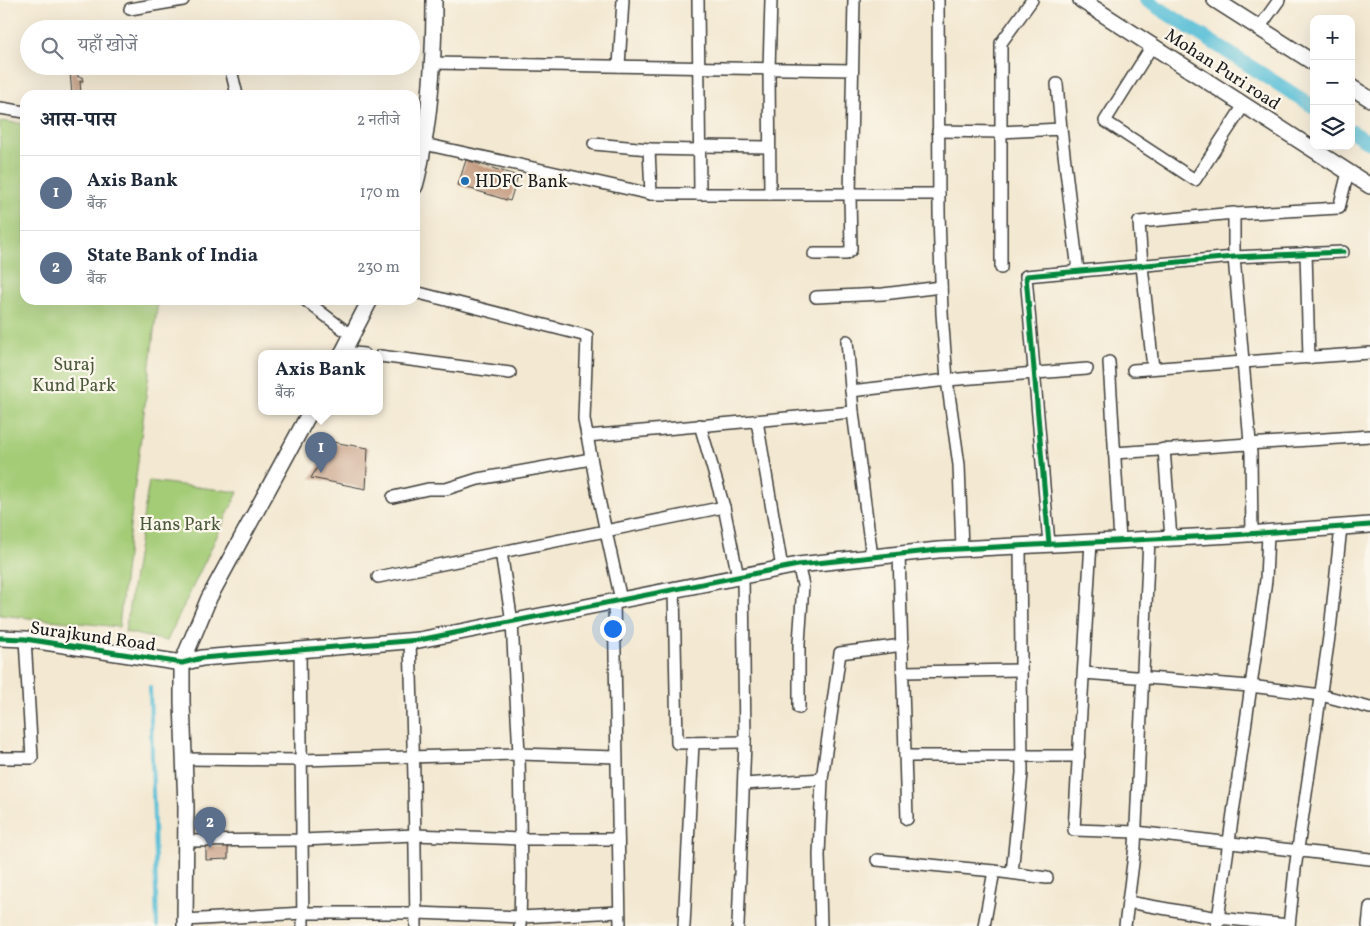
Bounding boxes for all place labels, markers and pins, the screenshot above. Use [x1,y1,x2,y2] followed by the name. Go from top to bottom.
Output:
[475,170,568,195] place label: HDFC Bank
[459,175,471,187] marker: HDFC Bank
[305,432,337,473] pin: 1
[194,807,226,848] pin: 2

